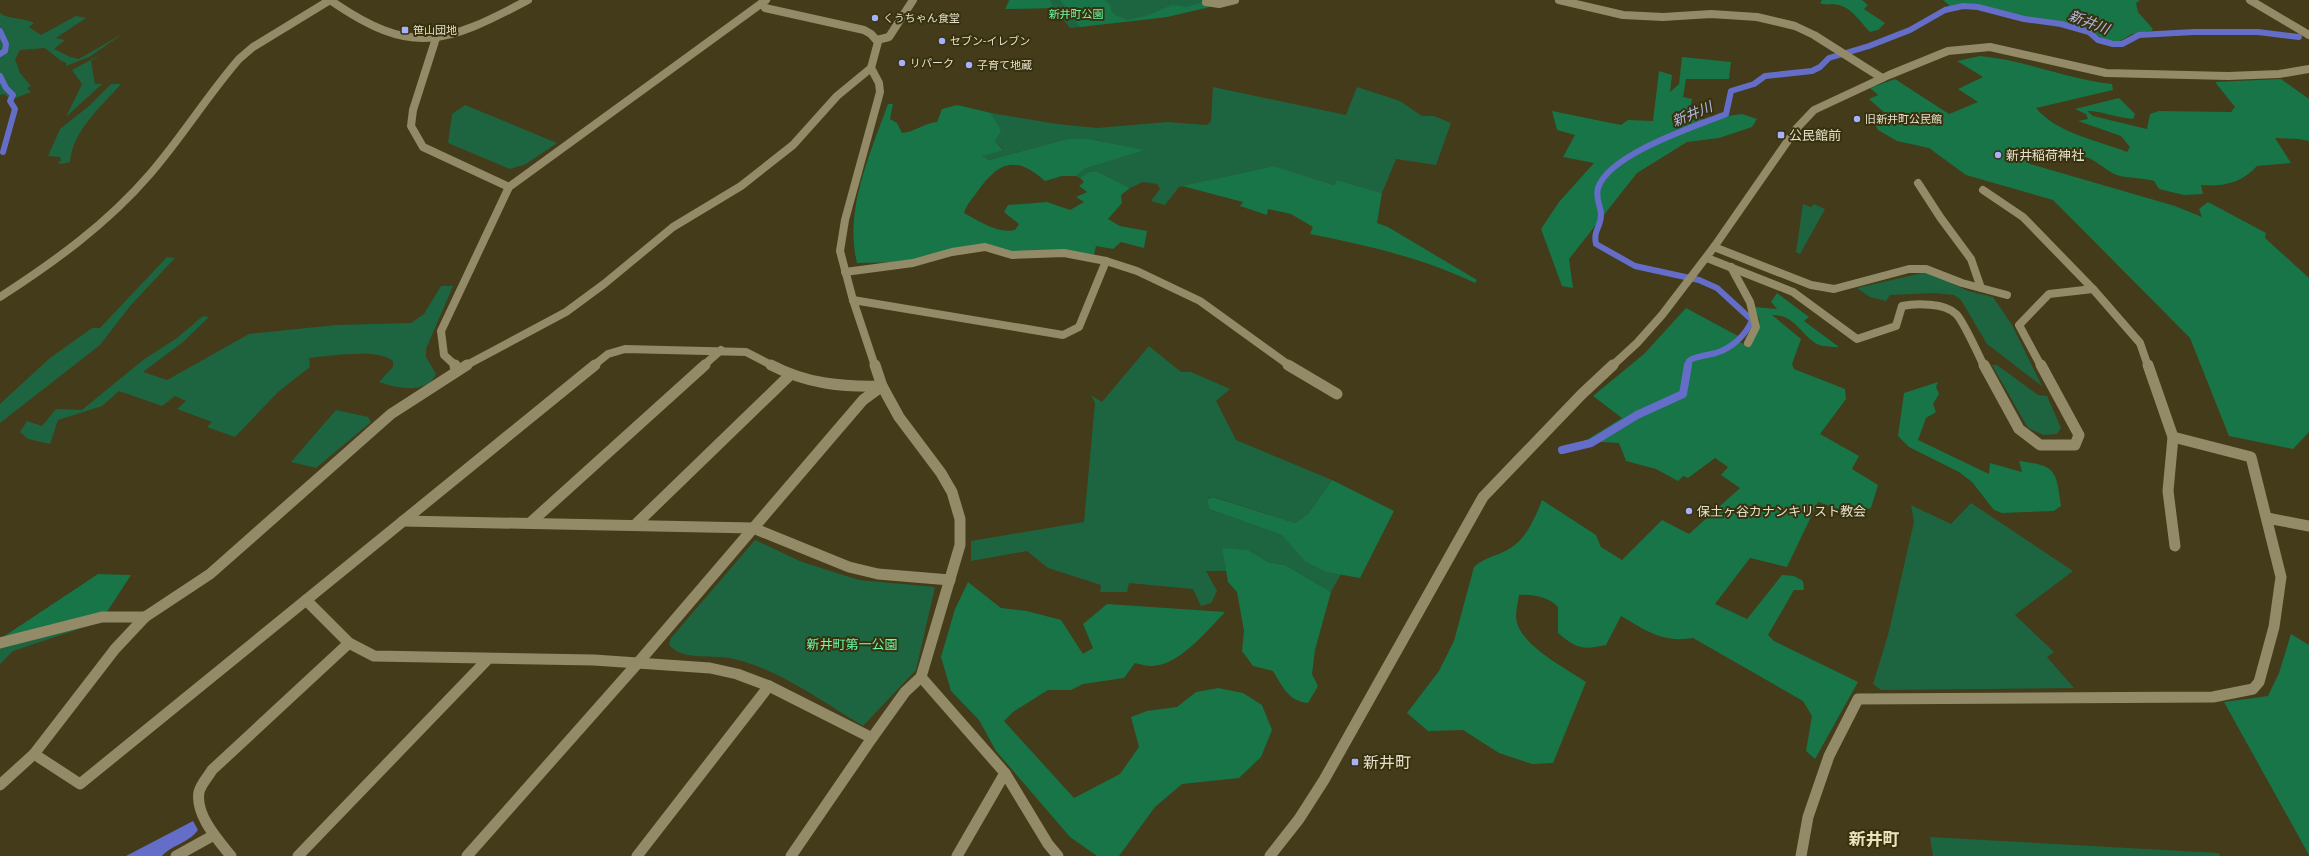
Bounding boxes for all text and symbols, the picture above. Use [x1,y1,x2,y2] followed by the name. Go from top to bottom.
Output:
[2067,7,2113,38] water label: 新井川
[1049,8,1104,20] park label: 新井町公園
[883,12,960,24] place label: くうちゃん食堂
[870,13,880,23] marker: くうちゃん食堂
[413,24,457,36] place label: 笹山団地
[400,25,410,35] marker: 笹山団地
[950,35,1030,47] place label: セブン-イレブン
[937,36,947,46] marker: セブン-イレブン
[910,57,954,69] place label: リパーク
[897,58,907,68] marker: リパーク
[977,59,1032,71] place label: 子育て地蔵
[964,60,974,70] marker: 子育て地蔵
[1670,98,1716,130] water label: 新井川
[1865,113,1942,125] place label: 旧新井町公民館
[1852,114,1862,124] marker: 旧新井町公民館
[1789,128,1841,142] place label: 公民館前
[1776,130,1786,140] marker: 公民館前
[2006,148,2084,162] place label: 新井稲荷神社
[1993,150,2003,160] marker: 新井稲荷神社
[1697,504,1866,518] place label: 保土ヶ谷カナンキリスト教会
[1684,506,1694,516] marker: 保土ヶ谷カナンキリスト教会
[806,637,898,651] park label: 新井町第一公園
[1363,753,1411,771] place label: 新井町
[1350,757,1360,767] marker: 新井町
[1849,829,1900,848] district label: 新井町

